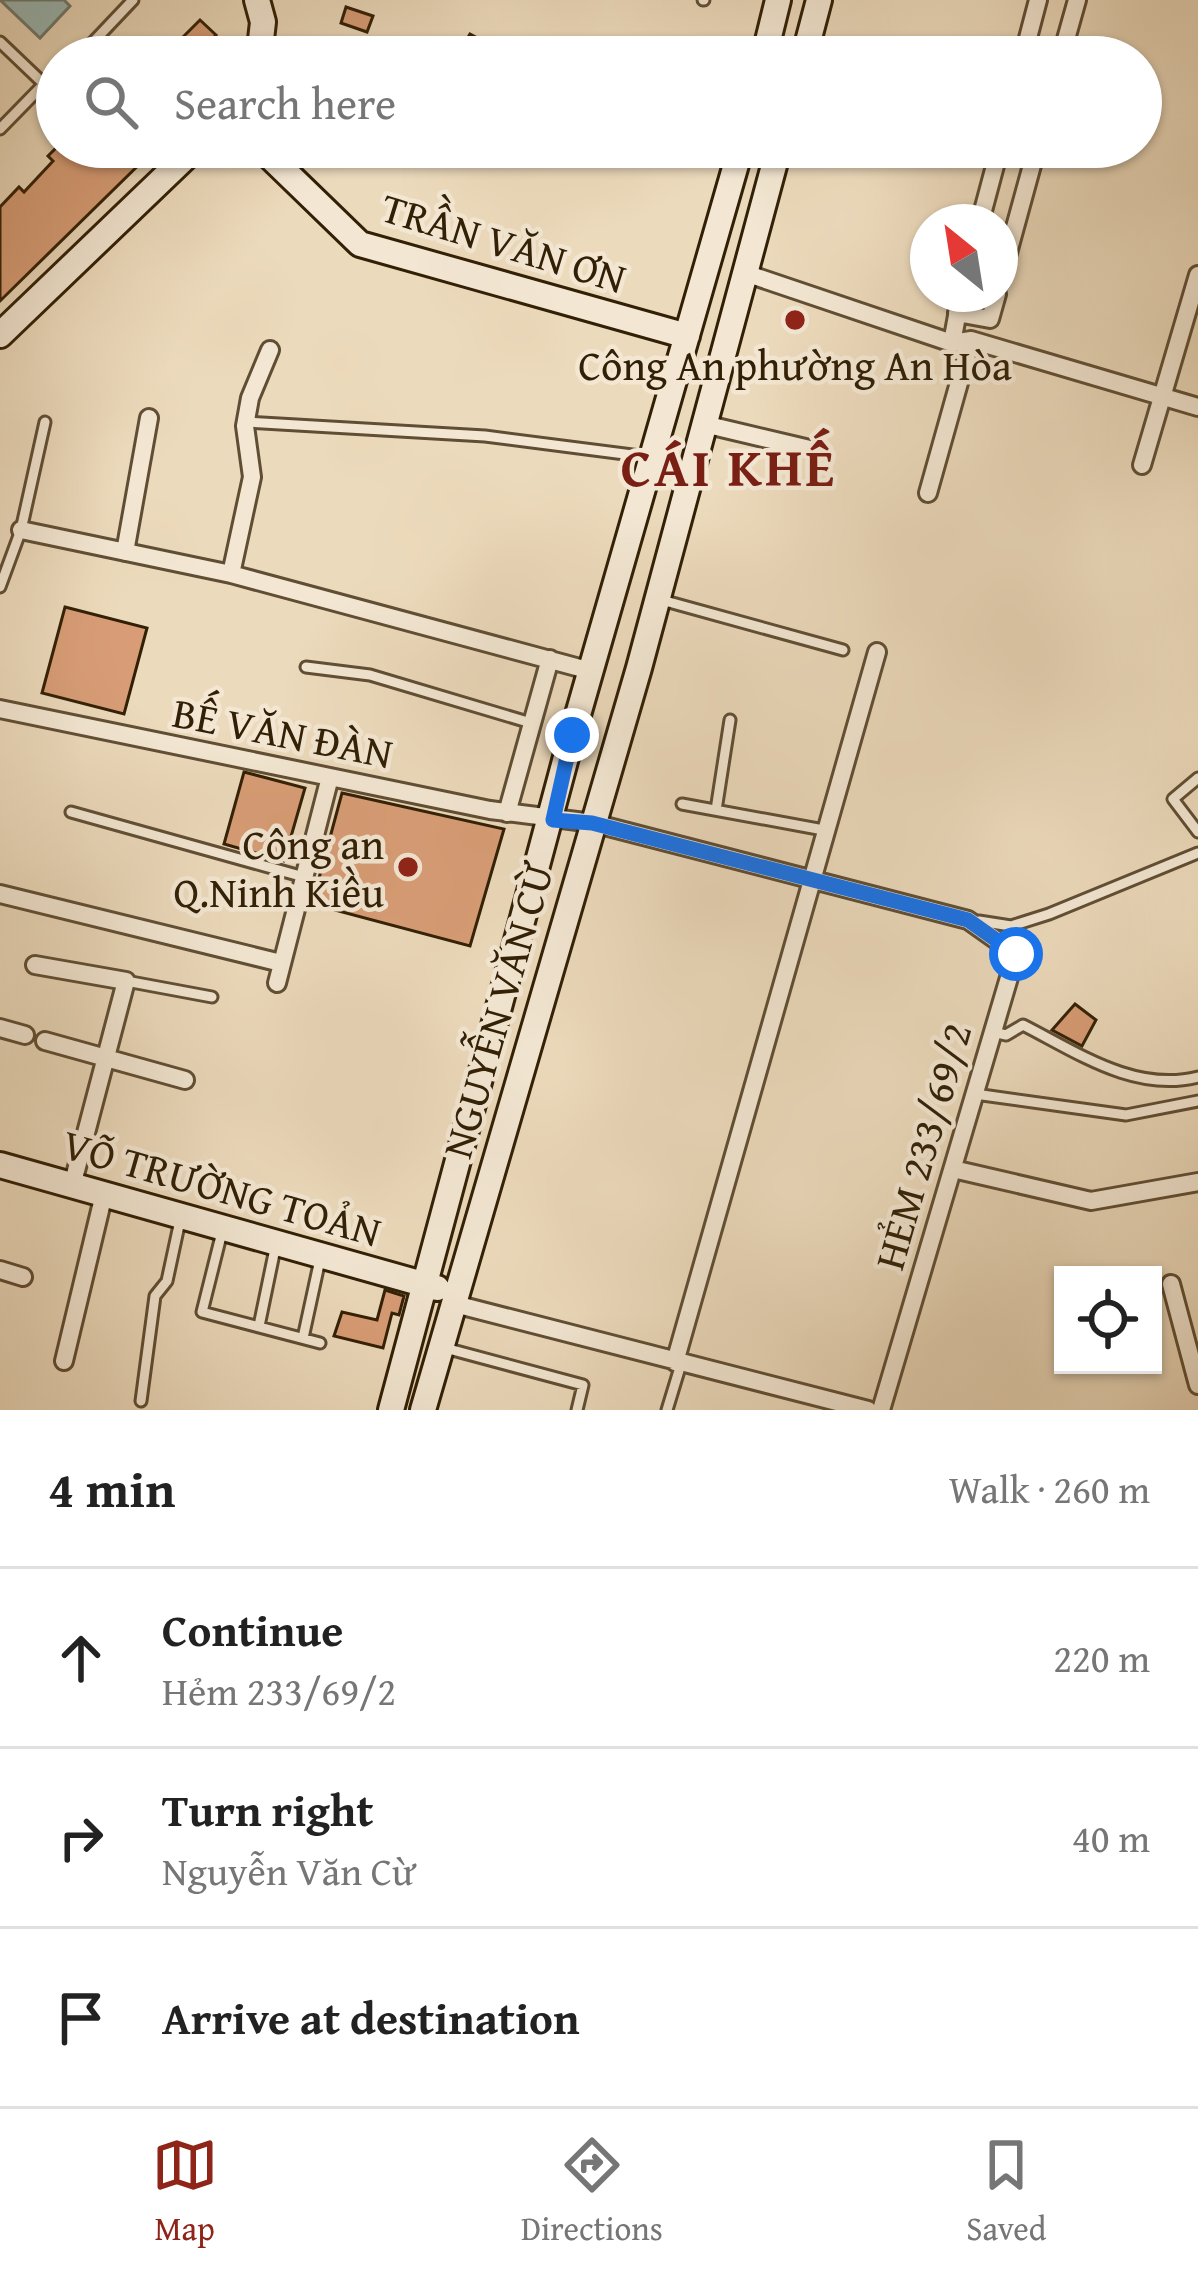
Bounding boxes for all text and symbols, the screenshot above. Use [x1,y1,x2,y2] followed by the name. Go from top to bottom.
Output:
[36,36,1162,168] search box
[78,69,144,135] icon: search
[174,70,396,135] text: Search here
[374,176,634,308] street label: TRẦN VĂN ƠN
[910,204,1018,312] north arrow
[782,307,808,333] marker: Công An phường An Hòa
[578,334,1012,395] place label: Công An phường An Hòa
[621,427,837,506] district label: CÁI KHẾ
[168,681,398,783] street label: BẾ VĂN ĐÀN
[545,708,599,762] route end
[174,813,384,922] place label: Công an Q.Ninh Kiều
[395,854,421,880] marker: Công an Q.Ninh Kiều
[426,854,569,1165] street label: NGUYỄN VĂN CỪ
[989,927,1043,981] route start
[858,1016,986,1276] street label: HẺM 233/69/2
[56,1112,388,1262] street label: VÕ TRƯỜNG TOẢN
[1054,1266,1162,1374] map controls
[1054,1266,1162,1374] button: locate
[48,1451,175,1526] text: 4 min
[949,1460,1150,1517] text: Walk · 260 m
[162,1597,343,1662] text: Continue
[48,1625,114,1691] icon: ahead
[1053,1629,1150,1686] text: 220 m
[162,1662,396,1719] text: Hẻm 233/69/2
[162,1777,374,1842] text: Turn right
[48,1805,114,1871] icon: right
[1072,1809,1150,1866] text: 40 m
[162,1842,417,1899] text: Nguyễn Văn Cừ
[48,1985,114,2051] icon: arrive
[162,1985,580,2050] text: Arrive at destination
[152,2132,218,2252] tab: Map
[521,2132,663,2252] tab: Directions
[966,2132,1046,2252] tab: Saved

